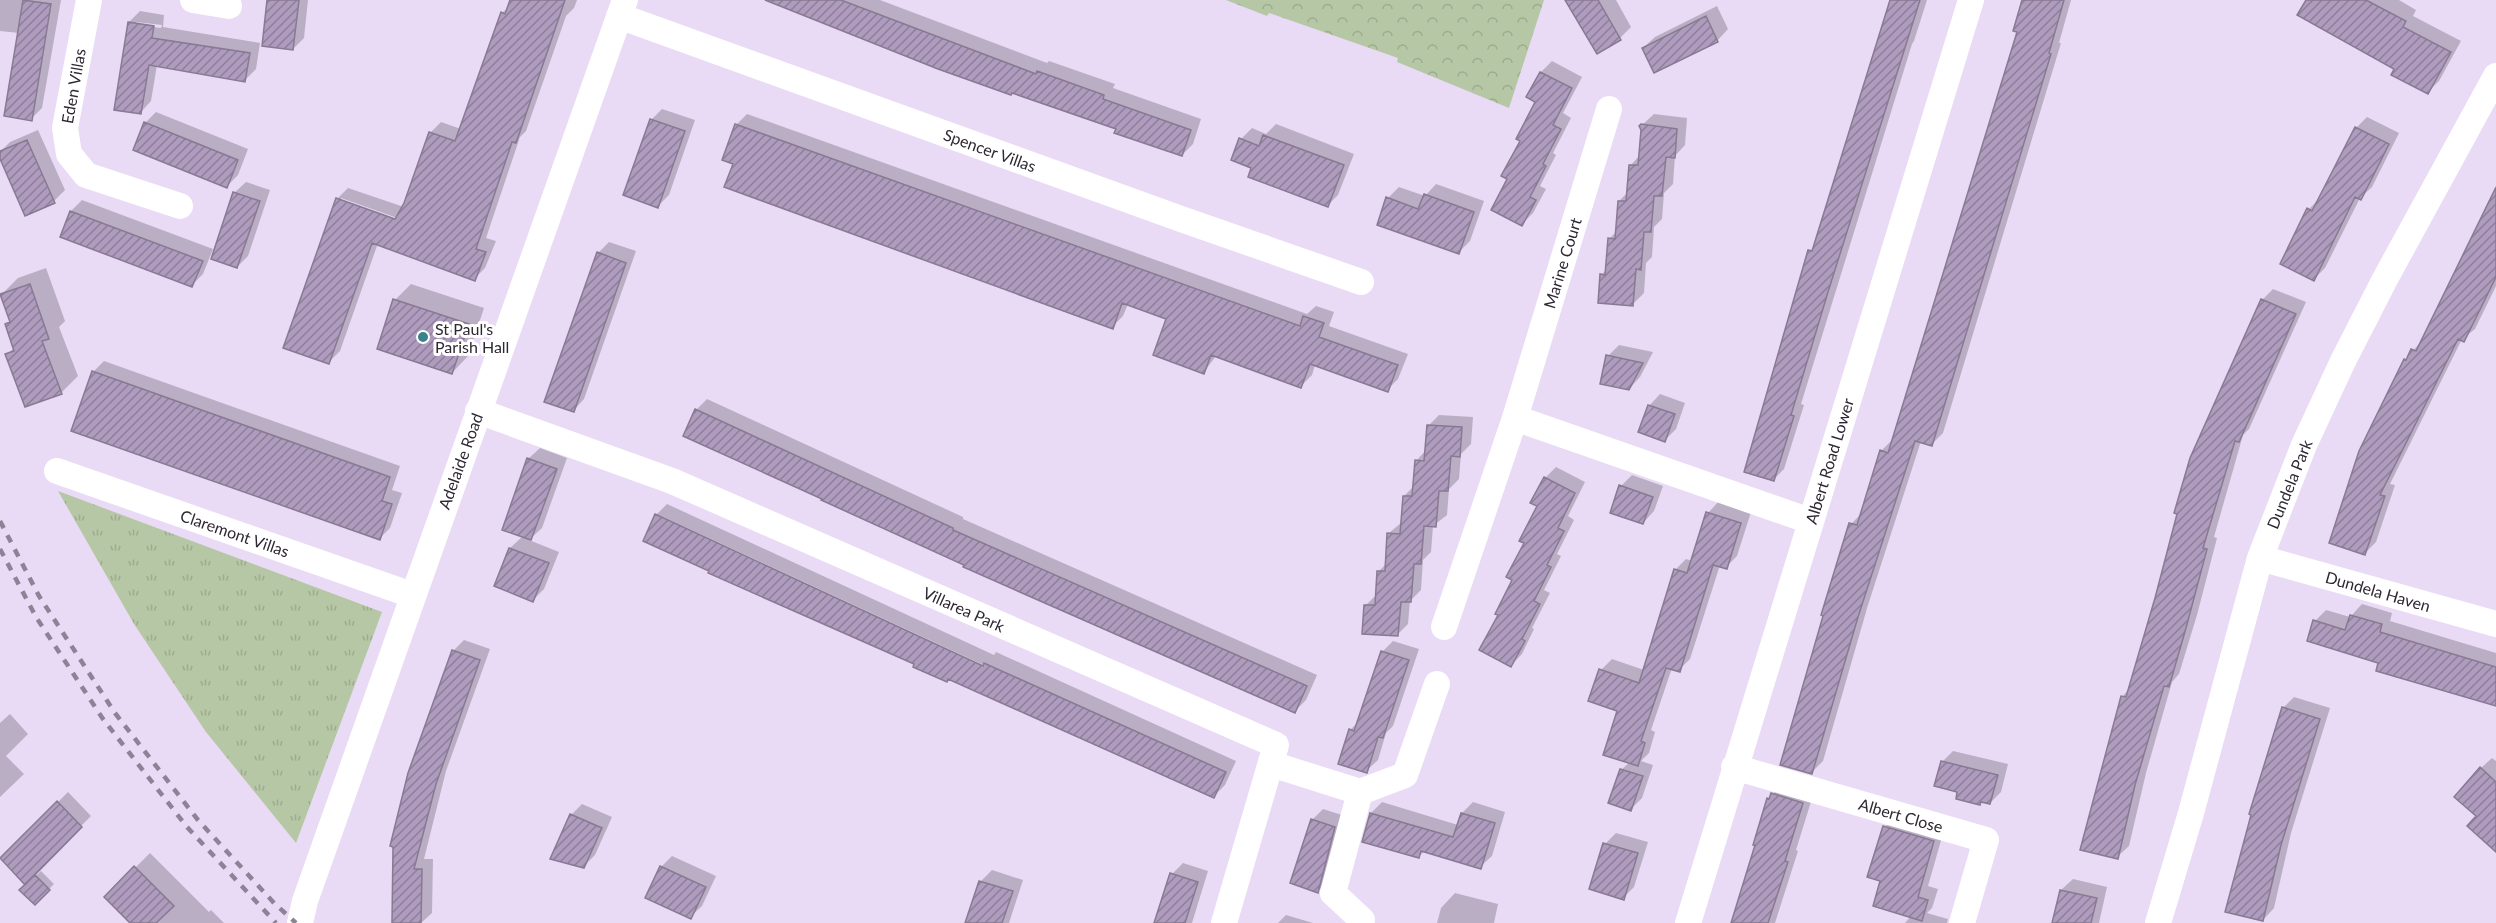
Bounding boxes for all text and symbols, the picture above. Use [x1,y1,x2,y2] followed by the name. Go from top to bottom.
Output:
[57,47,89,125] street label: Eden Villas
[941,125,1039,176] street label: Spencer Villas
[1539,215,1585,311] street label: Marine Court
[435,319,509,356] place label: St Paul's Parish Hall
[416,330,430,344] marker: St Paul's Parish Hall
[1801,396,1857,526] street label: Albert Road Lower
[434,410,486,512] street label: Adelaide Road
[2263,436,2316,531] street label: Dundela Park
[178,505,292,561] street label: Claremont Villas
[2323,567,2433,615] street label: Dundela Haven
[920,583,1009,636] street label: Villarea Park
[1857,794,1945,836] street label: Albert Close

